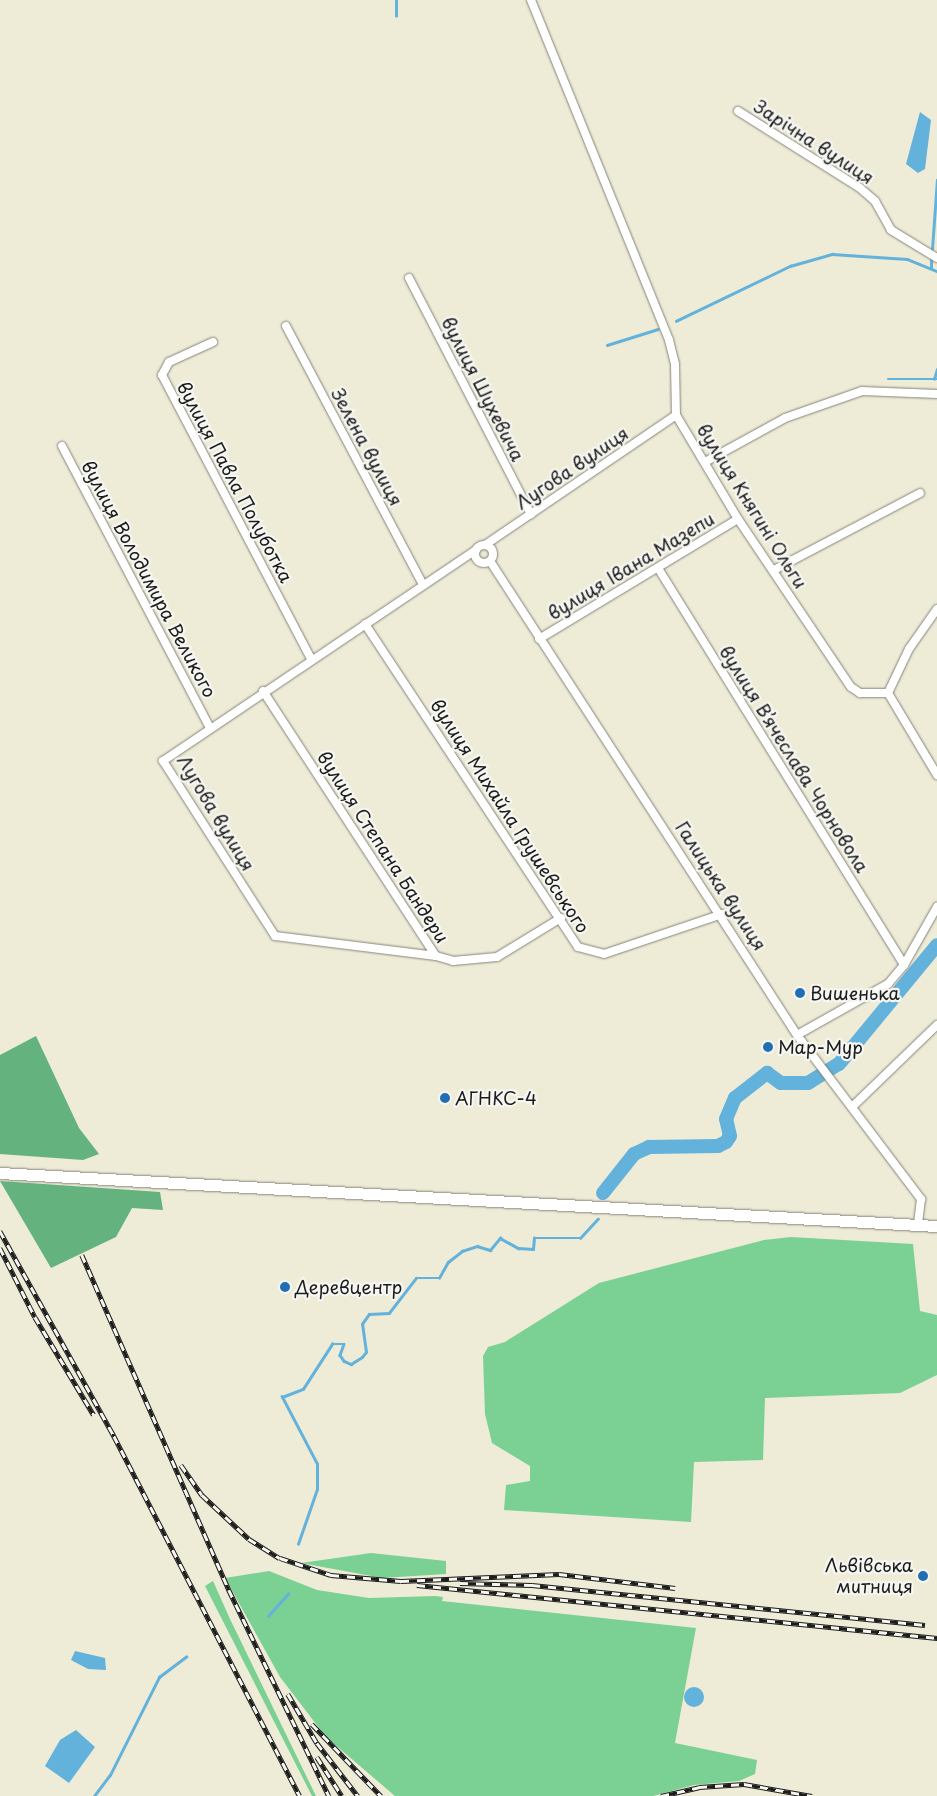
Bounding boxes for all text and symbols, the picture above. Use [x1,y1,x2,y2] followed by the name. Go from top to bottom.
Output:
[750,95,878,189] street label: Зарічна вулиця
[437,313,529,465] street label: вулиця Шухевича
[173,377,297,587] street label: вулиця Павла Полуботка
[327,384,407,510] street label: Зелена вулиця
[692,419,812,593] street label: вулиця Княгині Ольги
[511,422,633,514] street label: Лугова вулиця
[77,457,221,701] street label: вулиця Володимира Великого
[543,507,719,625] street label: вулиця Івана Мазепи
[715,641,873,877] street label: вулиця Вʼячеслава Чорновола
[426,695,594,937] street label: вулиця Михайла Грушевського
[313,747,453,947] street label: вулиця Степана Бандери
[173,751,259,875] street label: Лугова вулиця
[671,817,771,955] street label: Галицька вулиця
[810,982,900,1004] place label: Вишенька
[794,987,806,999] marker: Вишенька
[778,1036,863,1058] place label: Мар-Мур
[762,1041,774,1053] marker: Мар-Мур
[455,1087,537,1109] place label: АГНКС-4
[439,1092,451,1104] marker: АГНКС-4
[295,1276,402,1298] place label: Деревцентр
[279,1281,291,1293] marker: Деревцентр
[825,1555,913,1598] place label: Львівська митниця
[917,1570,929,1582] marker: Львівська митниця

